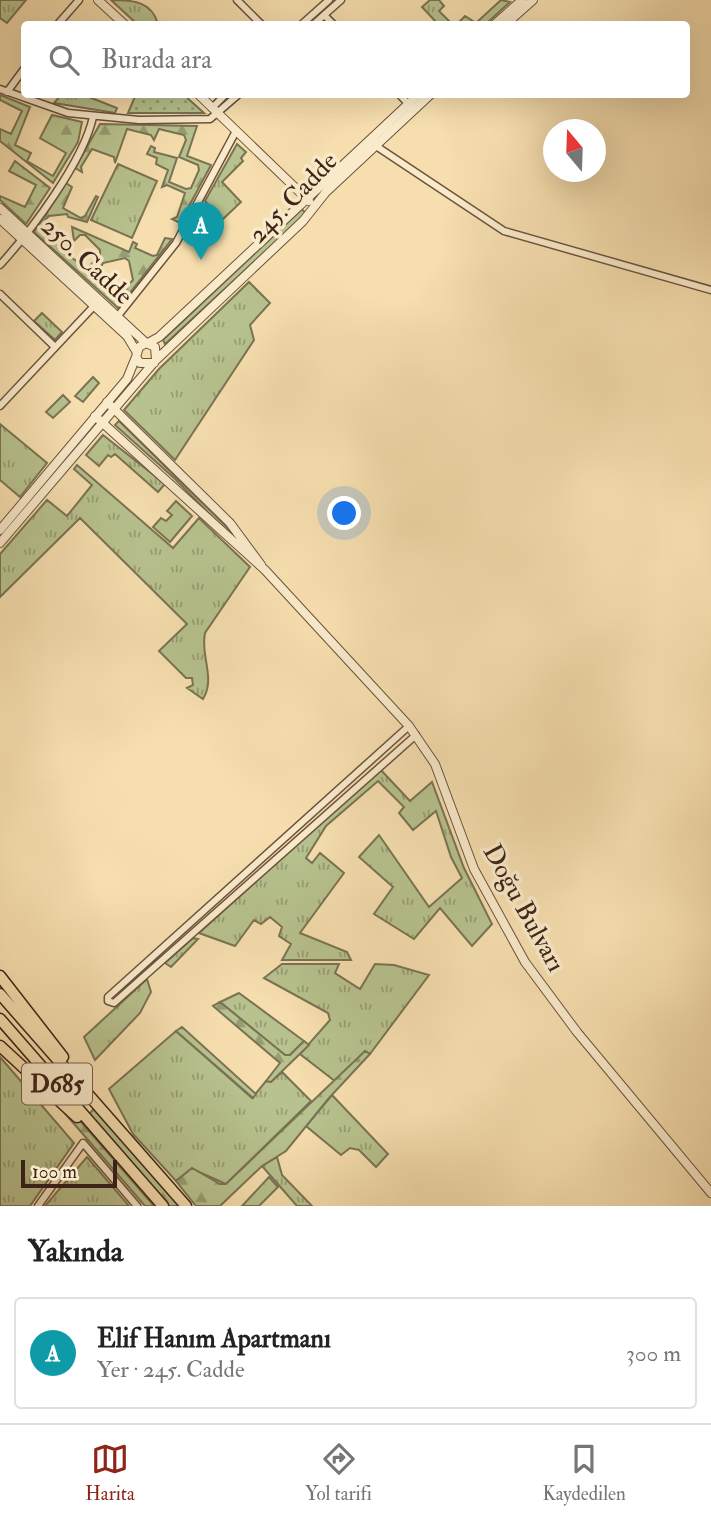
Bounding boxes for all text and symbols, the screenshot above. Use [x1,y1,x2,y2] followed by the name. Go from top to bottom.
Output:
[21,21,690,98] search box
[45,41,83,79] icon: search
[101,44,212,76] text: Burada ara
[543,119,606,182] north arrow
[242,146,344,250] street label: 245. Cadde
[178,202,224,260] pin: A
[34,210,140,312] street label: 250. Cadde
[327,496,361,530] your location
[476,839,572,977] street label: Doğu Bulvarı
[22,1064,92,1104] road number: D685
[21,1157,117,1189] scale bar
[32,1160,77,1184] text: 100 m
[28,1233,123,1270] text: Yakında
[97,1323,331,1355] text: Elif Hanım Apartmanı
[46,1339,60,1368] text: A
[626,1339,681,1368] text: 300 m
[97,1355,245,1384] text: Yer · 245. Cadde
[85,1440,135,1506] tab: Harita
[305,1440,372,1506] tab: Yol tarifi
[542,1440,626,1506] tab: Kaydedilen

